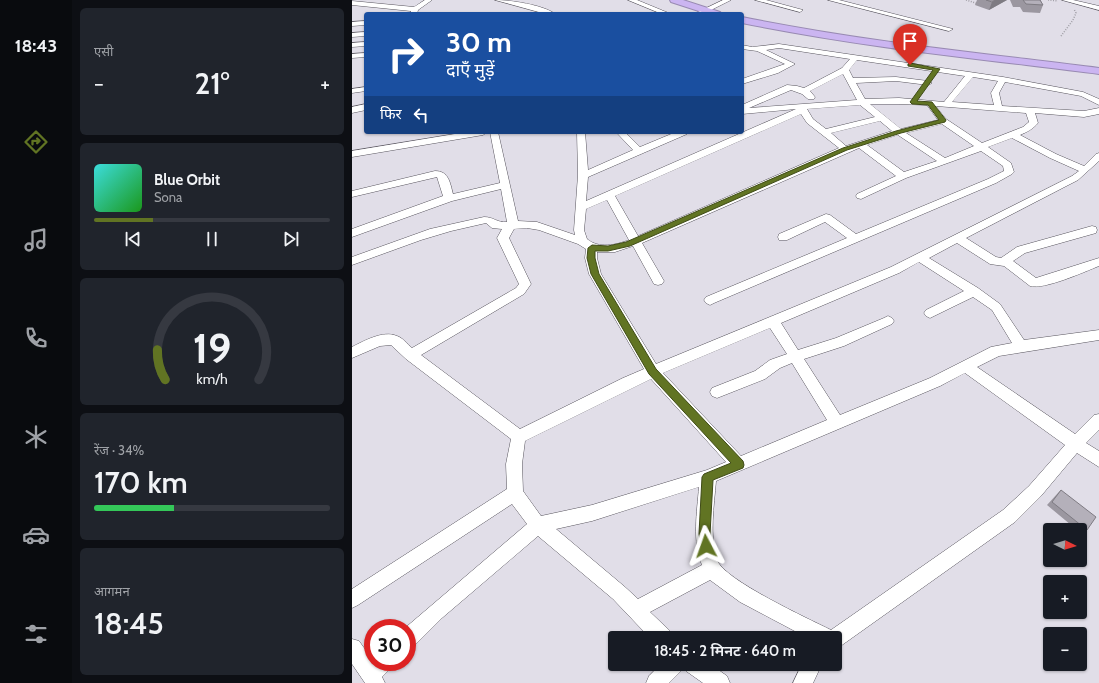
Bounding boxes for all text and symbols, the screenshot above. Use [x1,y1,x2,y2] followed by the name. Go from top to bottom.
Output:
[893,24,927,65] pin
[446,25,512,59] text: 30 m
[380,28,432,80] icon: right
[899,30,921,52] icon: arrive
[15,35,57,57] text: 18:43
[94,43,113,59] text: एसी
[446,59,495,81] text: दाएँ मुड़ें
[194,65,230,102] text: 21°
[94,70,104,97] text: −
[320,70,330,97] text: +
[410,104,432,126] icon: left
[380,105,402,123] text: फिर
[22,128,50,156] icon: directions
[154,171,220,189] text: Blue Orbit
[154,189,182,205] text: Sona
[22,226,50,254] icon: music
[122,228,144,250] icon: previous
[201,228,223,250] icon: pause
[280,228,302,250] icon: next
[193,322,231,372] text: 19
[22,324,50,352] icon: phone
[196,369,228,387] text: km/h
[22,423,50,451] icon: climate
[94,442,144,458] text: रेंज · 34%
[94,464,188,501] text: 170 km
[22,521,50,549] icon: car
[1043,523,1087,567] north arrow
[1043,523,1087,671] map controls
[685,525,727,567] position arrow
[1043,575,1087,619] button: +
[94,583,130,599] text: आगमन
[94,605,164,642] text: 18:45
[364,619,416,671] speed limit sign: 30
[22,620,50,648] icon: filters
[1043,627,1087,671] button: −
[654,642,796,660] text: 18:45 · 2 मिनट · 640 m

